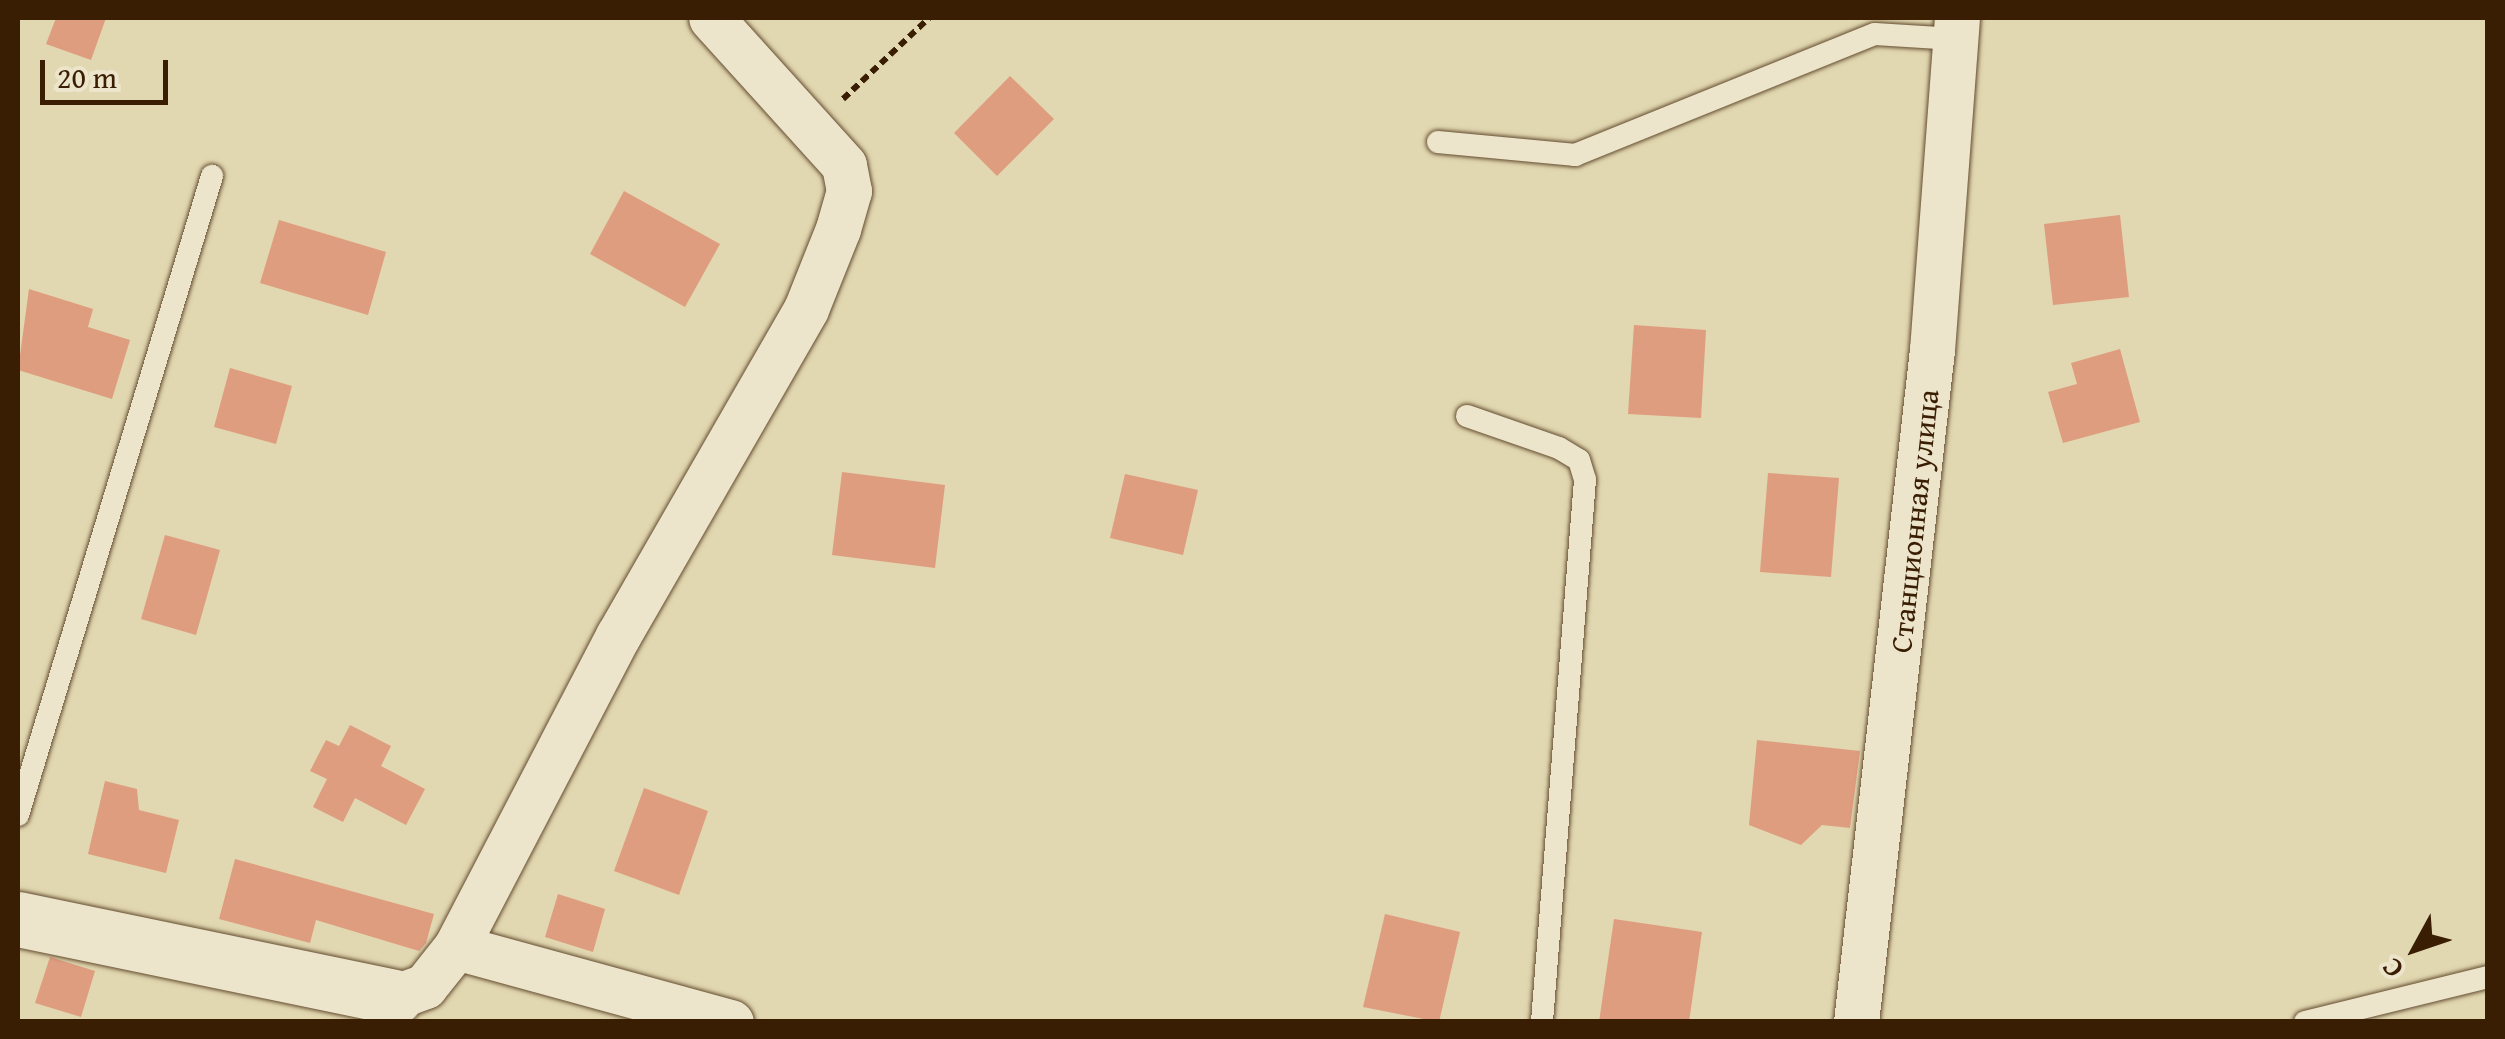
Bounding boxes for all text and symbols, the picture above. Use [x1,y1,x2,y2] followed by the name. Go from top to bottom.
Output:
[45,40,172,102] scale bar
[57,55,117,99] text: 20 m
[1882,388,1946,654] street label: Станционная улица
[2365,899,2465,999] north arrow
[2371,949,2412,988] text: С

